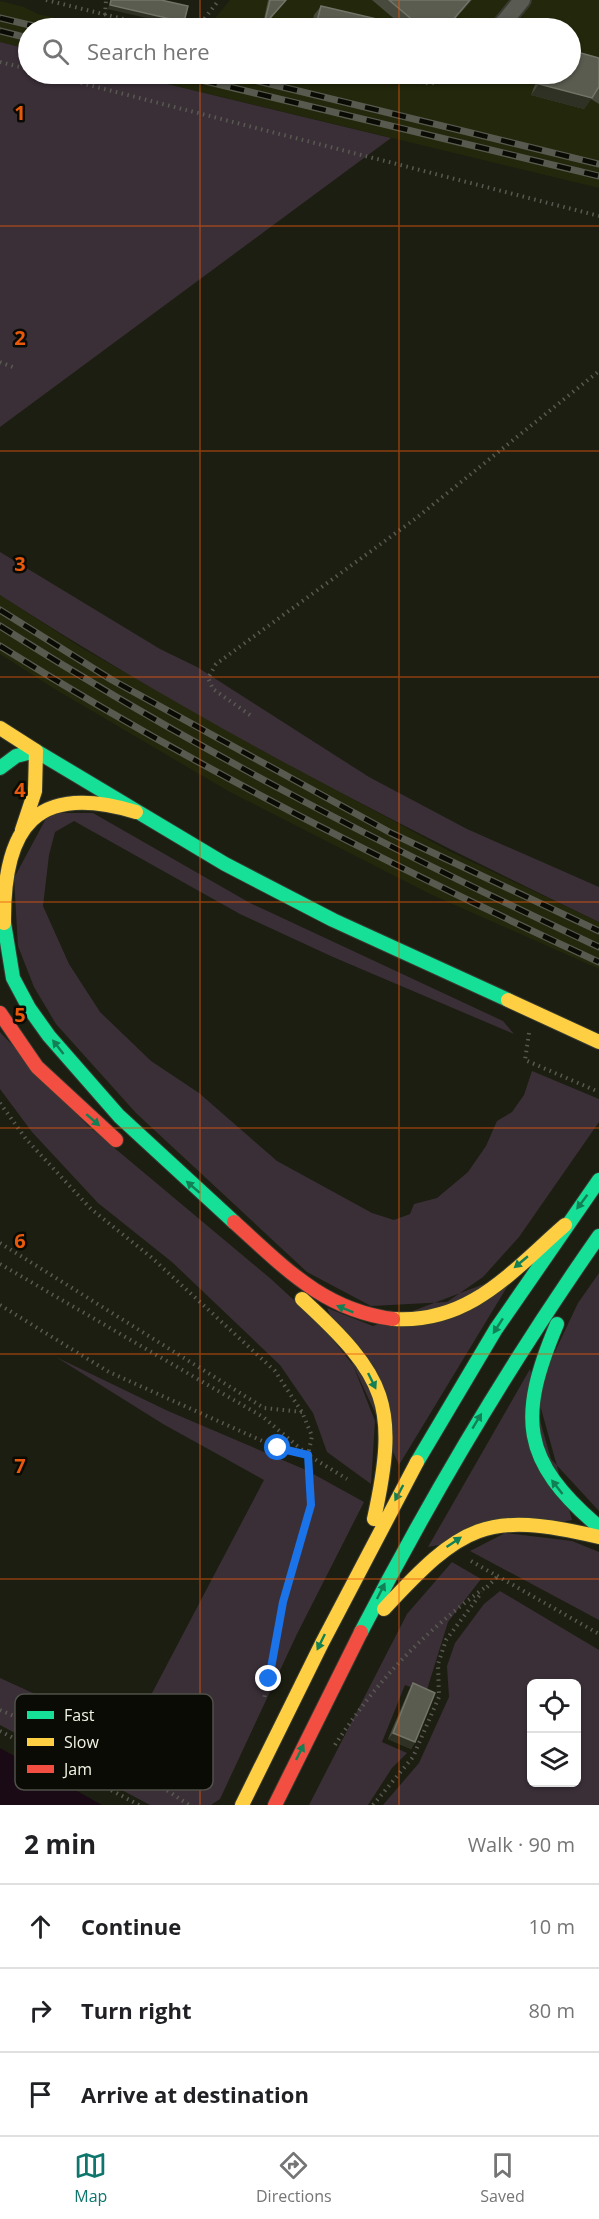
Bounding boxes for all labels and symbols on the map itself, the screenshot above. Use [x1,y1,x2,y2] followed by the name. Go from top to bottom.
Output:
[14,99,26,126] text: 1
[14,324,26,351] text: 2
[14,550,26,577] text: 3
[14,776,26,803] text: 4
[14,1001,26,1028] text: 5
[51,1039,64,1055] one-way arrow
[85,1113,100,1126] one-way arrow
[186,1181,201,1194] one-way arrow
[577,1195,589,1210] one-way arrow
[14,1227,26,1254] text: 6
[513,1256,529,1269] one-way arrow
[336,1303,354,1313] one-way arrow
[493,1318,504,1334] one-way arrow
[366,1372,376,1390] one-way arrow
[471,1413,482,1429] one-way arrow
[264,1434,290,1460] route start
[14,1452,26,1479] text: 7
[551,1480,564,1495] one-way arrow
[394,1485,404,1502] one-way arrow
[445,1536,461,1548] one-way arrow
[375,1582,385,1600] one-way arrow
[316,1634,325,1651] one-way arrow
[255,1665,281,1691] route end
[15,1694,213,1790] legend
[64,1704,95,1726] text: Fast
[64,1731,99,1753] text: Slow
[296,1744,305,1761] one-way arrow
[62,1758,92,1780] text: Jam

